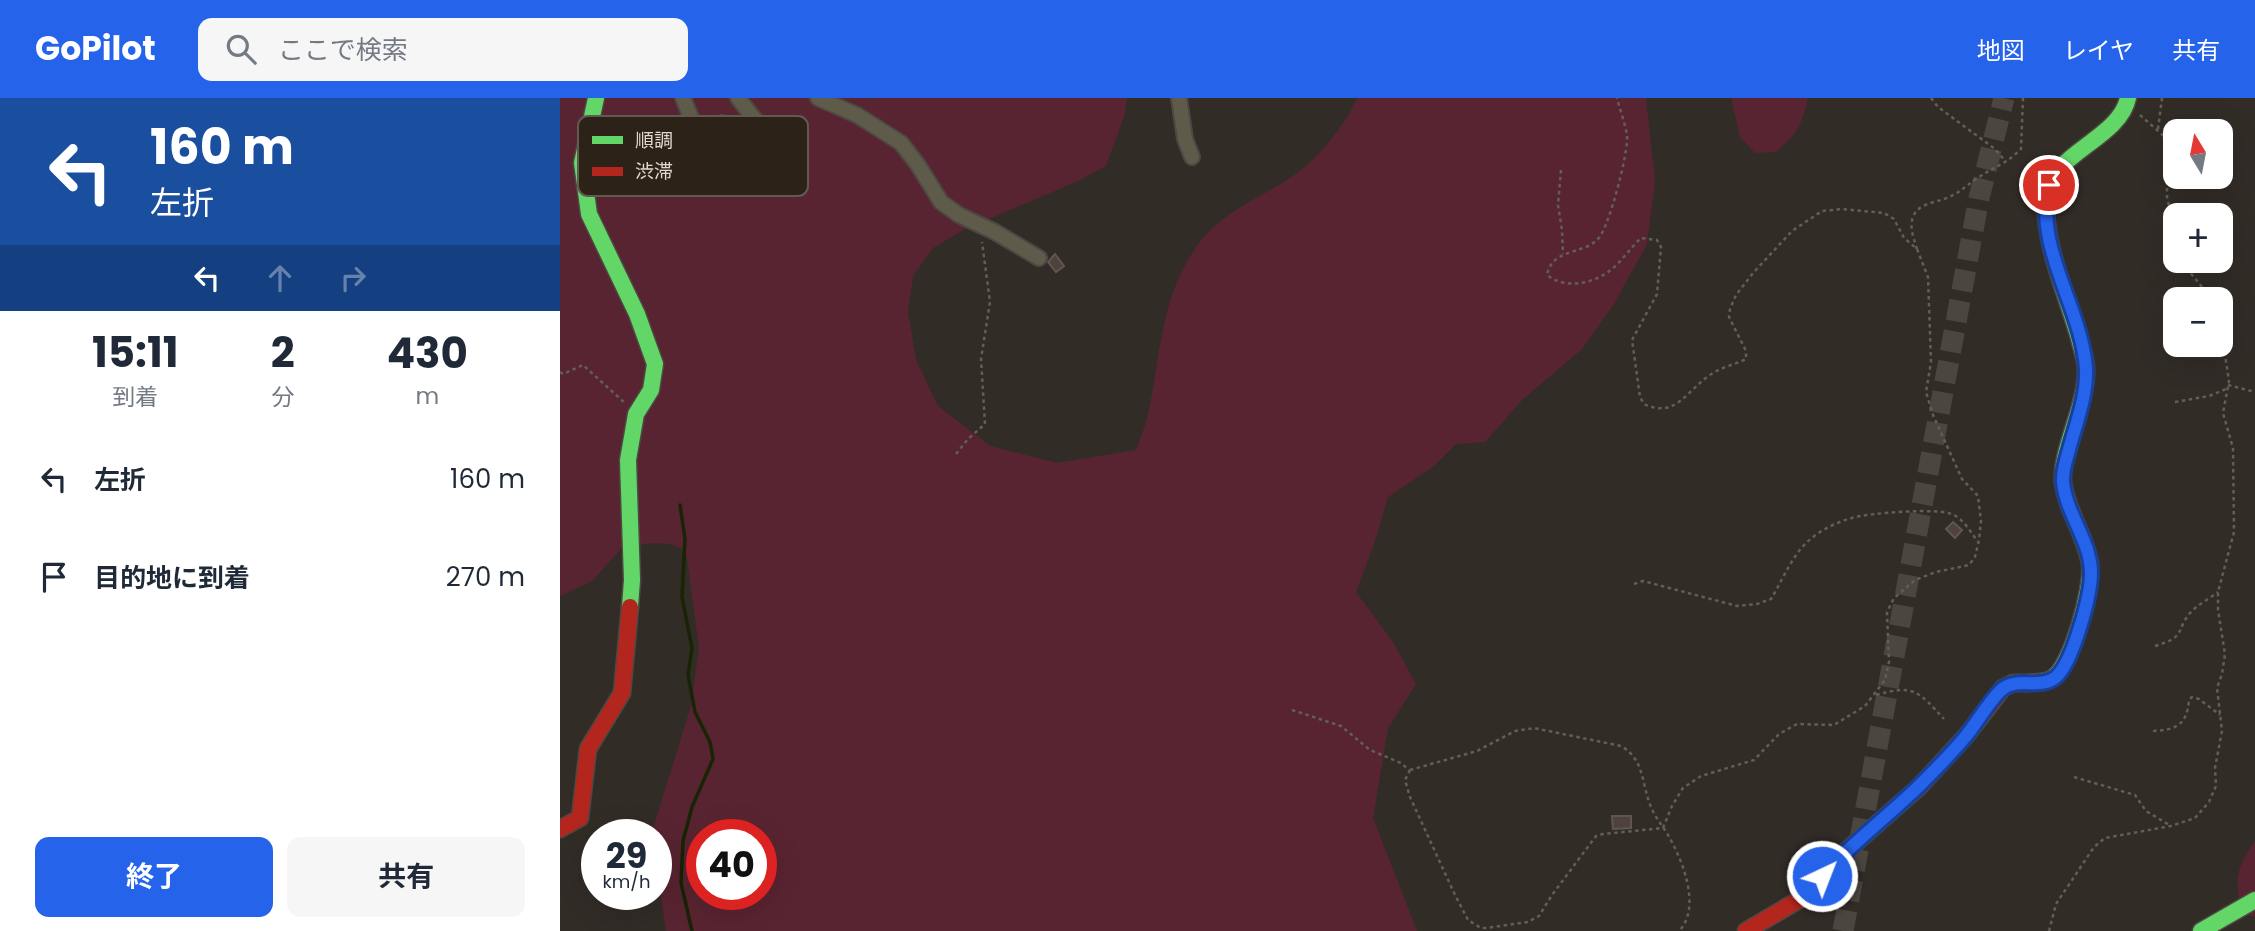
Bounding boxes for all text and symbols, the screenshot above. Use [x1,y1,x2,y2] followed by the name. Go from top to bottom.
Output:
[198,18,688,81] search box
[35,25,156,72] text: GoPilot
[222,30,260,68] icon: search
[278,32,408,68] text: ここで検索
[1977,34,2025,67] text: 地図
[2063,34,2134,67] text: レイヤ
[2172,34,2220,67] text: 共有
[150,113,294,181] text: 160 m
[578,116,808,196] legend
[2163,119,2233,189] north arrow
[2163,119,2233,357] map controls
[35,126,126,217] icon: left
[635,127,673,154] text: 順調
[2019,155,2079,215] pin
[635,158,673,185] text: 渋滞
[2030,166,2068,204] icon: arrive
[150,180,214,225] text: 左折
[2163,203,2233,273] button: +
[188,259,226,297] icon: left
[261,259,299,297] icon: ahead
[334,259,372,297] icon: right
[2163,287,2233,357] button: −
[92,323,179,382] text: 15:11
[271,323,295,382] text: 2
[387,324,468,383] text: 430
[415,380,439,412] text: m
[112,381,158,413] text: 到着
[271,381,294,413] text: 分
[35,460,73,498] icon: left
[450,461,525,497] text: 160 m
[94,462,146,498] text: 左折
[35,558,73,596] icon: arrive
[446,559,525,595] text: 270 m
[94,560,250,596] text: 目的地に到着
[686,819,777,910] speed limit sign: 40
[606,831,647,880] text: 29
[35,837,273,917] button: 終了
[287,837,525,917] button: 共有
[1785,839,1859,913] position arrow
[603,869,650,894] text: km/h

